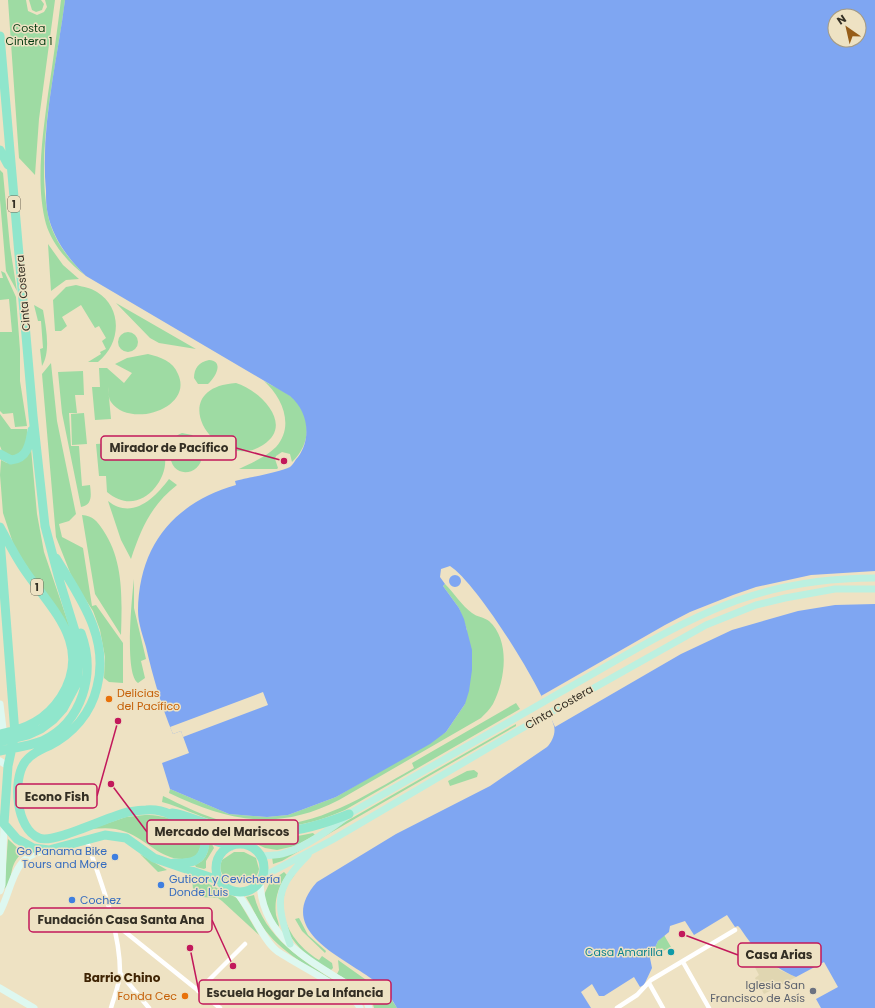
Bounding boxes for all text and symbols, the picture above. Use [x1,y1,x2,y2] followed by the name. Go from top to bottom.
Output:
[827,8,867,48] north arrow
[834,11,849,29] text: N
[5,20,53,49] park label: Costa Cintera 1
[8,196,20,212] road number: 1
[12,254,34,332] street label: Cinta Costera
[101,436,236,460] callout: Mirador de Pacífico
[110,439,229,456] text: Mirador de Pacífico
[31,579,43,595] road number: 1
[522,681,596,733] street label: Cinta Costera
[117,685,180,714] place label: Delicias del Pacífico
[104,694,114,704] marker: Delicias del Pacífico
[16,784,97,808] callout: Econo Fish
[25,788,89,805] text: Econo Fish
[147,820,298,844] callout: Mercado del Mariscos
[154,823,290,840] text: Mercado del Mariscos
[17,843,107,872] place label: Go Panama Bike Tours and More
[110,852,120,862] marker: Go Panama Bike Tours and More
[169,871,280,900] place label: Guticor y Cevichería Donde Luis
[156,880,166,890] marker: Guticor y Cevichería Donde Luis
[80,892,121,908] place label: Cochez
[67,895,77,905] marker: Cochez
[29,908,212,932] callout: Fundación Casa Santa Ana
[37,911,205,928] text: Fundación Casa Santa Ana
[738,943,821,967] callout: Casa Arias
[585,944,663,960] place label: Casa Amarilla
[745,946,813,963] text: Casa Arias
[666,947,676,957] marker: Casa Amarilla
[84,969,161,986] district label: Barrio Chino
[710,977,805,1006] place label: Iglesia San Francisco de Asís
[199,980,391,1004] callout: Escuela Hogar De La Infancia
[207,984,383,1001] text: Escuela Hogar De La Infancia
[808,986,818,996] marker: Iglesia San Francisco de Asís
[118,988,177,1004] place label: Fonda Cec
[180,991,190,1001] marker: Fonda Cec

